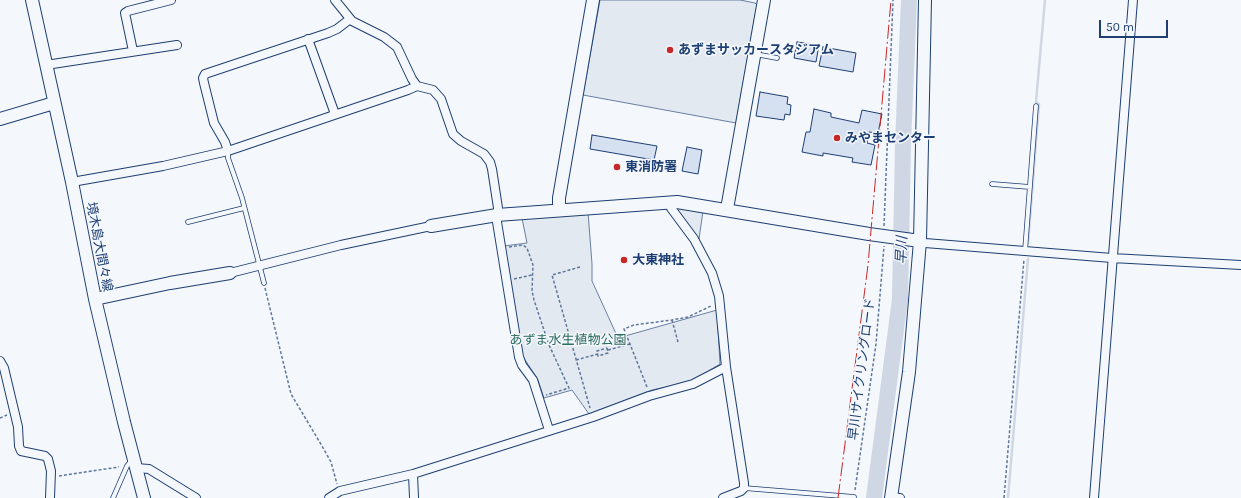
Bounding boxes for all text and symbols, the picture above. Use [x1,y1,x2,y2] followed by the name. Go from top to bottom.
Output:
[1101,12,1170,38] scale bar
[1106,20,1134,34] text: 50 m
[678,42,834,58] place label: あずまサッカースタジアム
[665,45,675,55] marker: あずまサッカースタジアム
[845,130,936,146] place label: みやまセンター
[832,133,842,143] marker: みやまセンター
[625,159,677,175] place label: 東消防署
[612,162,622,172] marker: 東消防署
[83,201,115,293] street label: 境木島大間々線
[893,236,911,264] water label: 早川
[632,252,684,268] place label: 大東神社
[619,255,629,265] marker: 大東神社
[846,297,878,441] street label: 早川サイクリングロード
[510,332,626,348] park label: あずま水生植物公園

